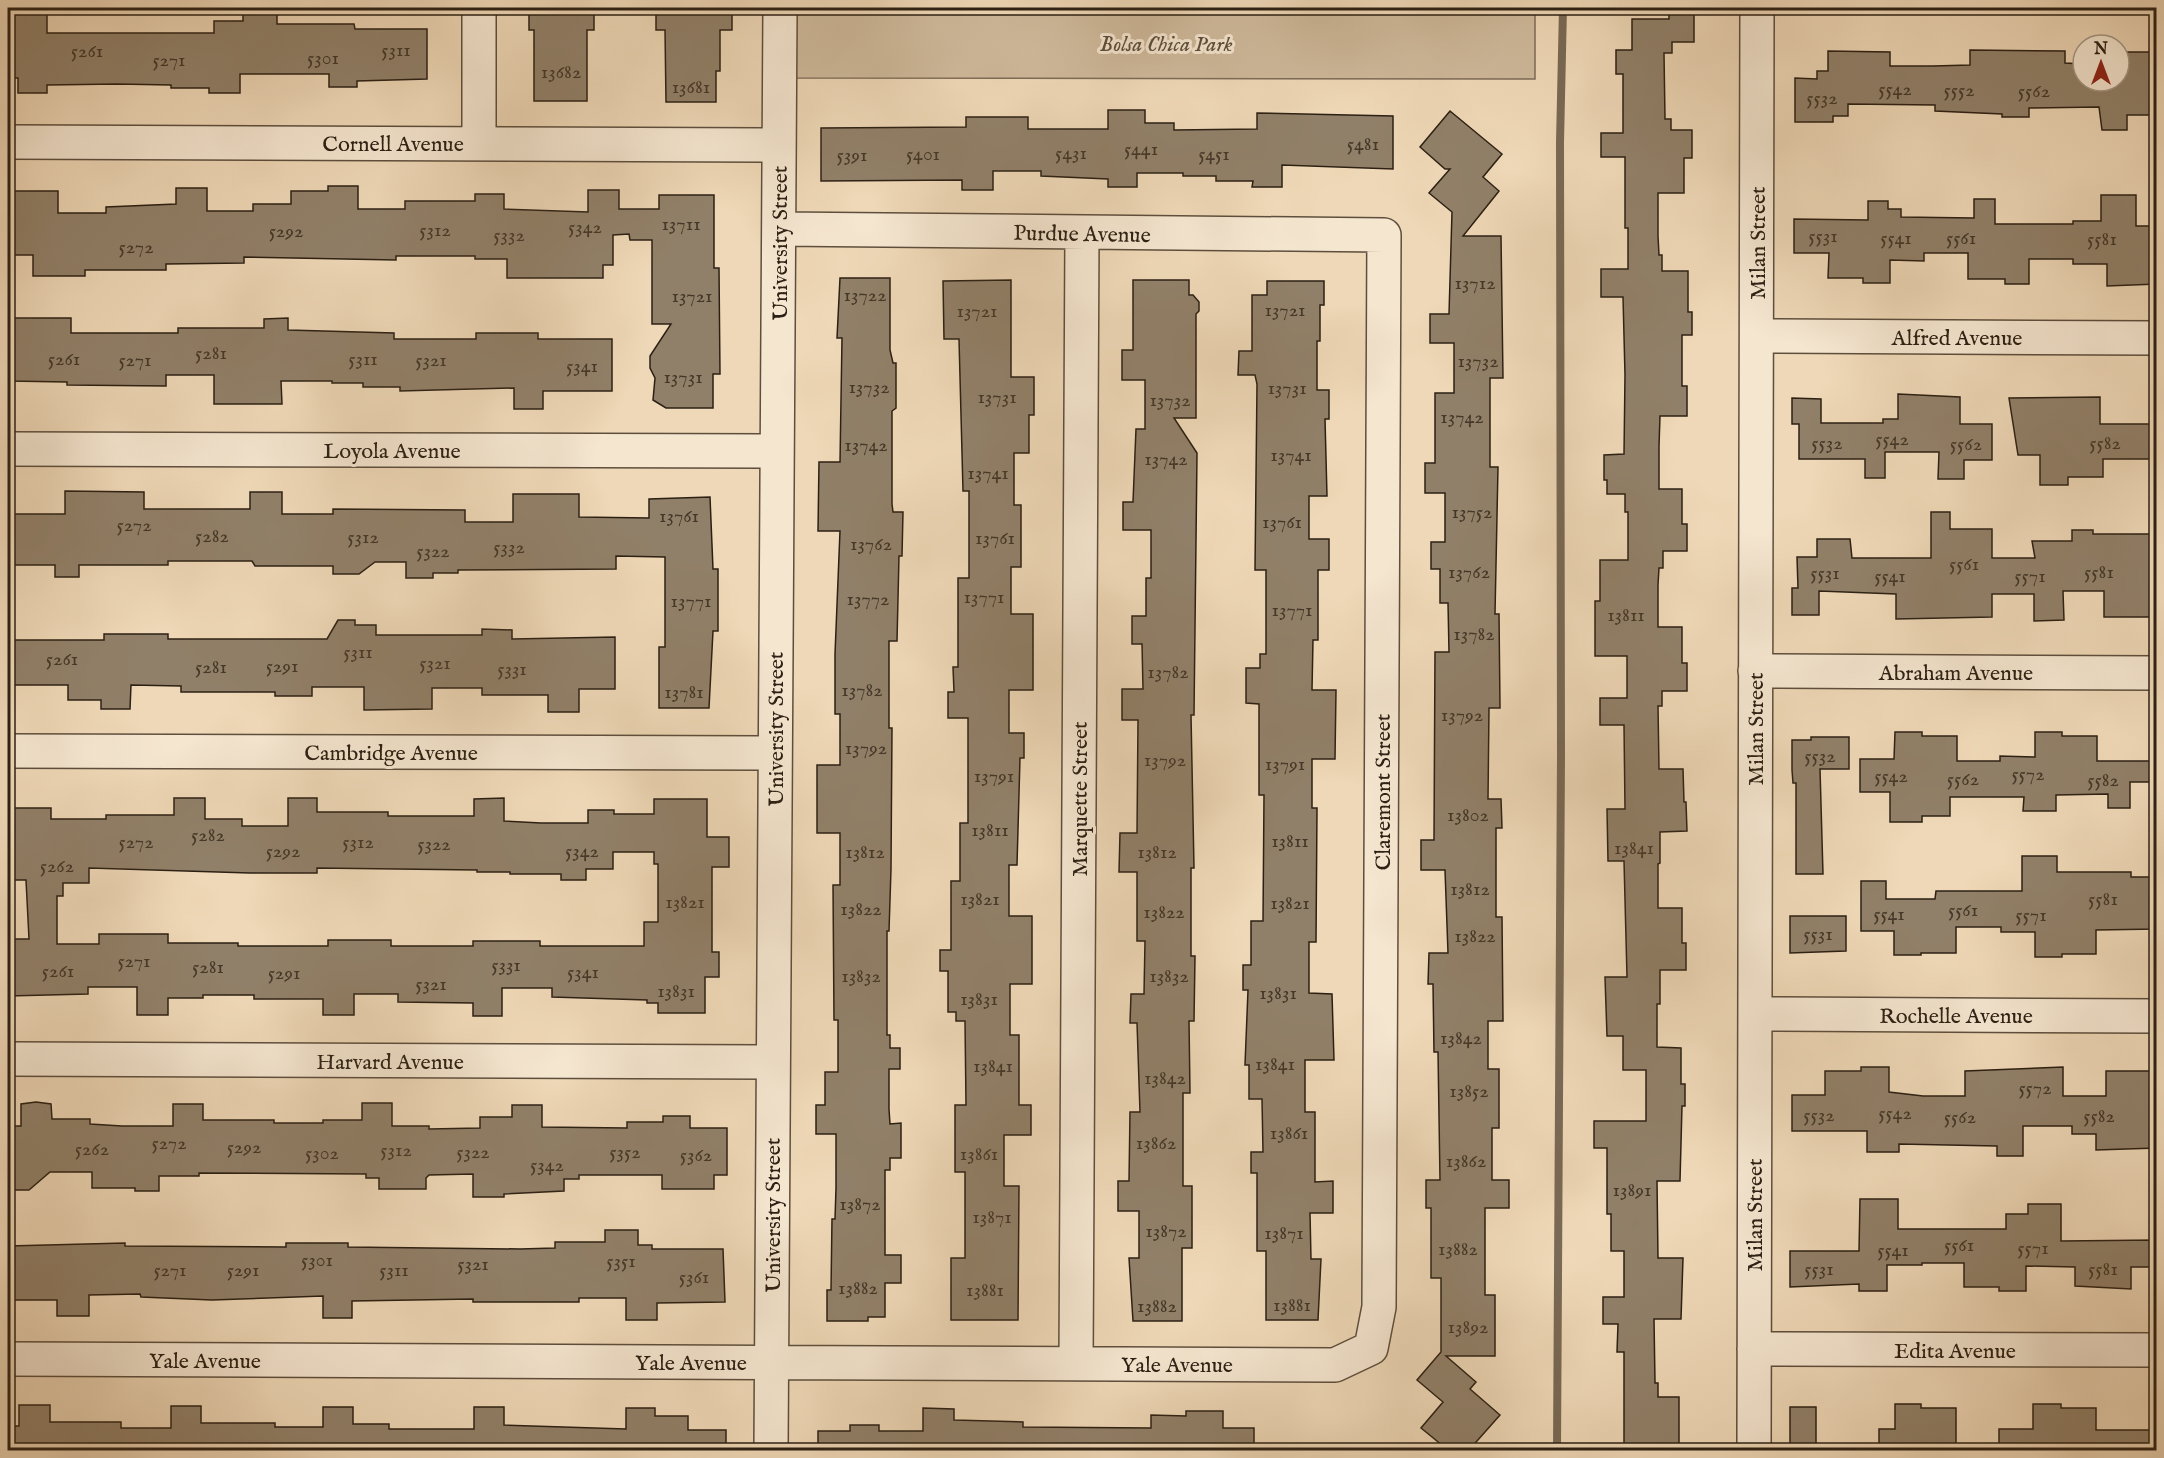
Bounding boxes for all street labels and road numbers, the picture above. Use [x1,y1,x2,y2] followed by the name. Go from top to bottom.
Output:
[322,131,464,159] street label: Cornell Avenue
[767,165,795,320] street label: University Street
[1745,186,1773,300] street label: Milan Street
[1013,220,1151,250] street label: Purdue Avenue
[1891,325,2022,353] street label: Alfred Avenue
[323,438,461,466] street label: Loyola Avenue
[763,651,791,806] street label: University Street
[1878,660,2033,688] street label: Abraham Avenue
[1743,672,1771,786] street label: Milan Street
[1370,713,1398,870] street label: Claremont Street
[1067,721,1095,877] street label: Marquette Street
[304,740,478,768] street label: Cambridge Avenue
[1879,1003,2033,1031] street label: Rochelle Avenue
[316,1049,464,1077] street label: Harvard Avenue
[760,1137,788,1292] street label: University Street
[1742,1158,1770,1272] street label: Milan Street
[1894,1338,2016,1366] street label: Edita Avenue
[149,1348,261,1376] street label: Yale Avenue
[635,1350,747,1378] street label: Yale Avenue
[1121,1352,1233,1380] street label: Yale Avenue

